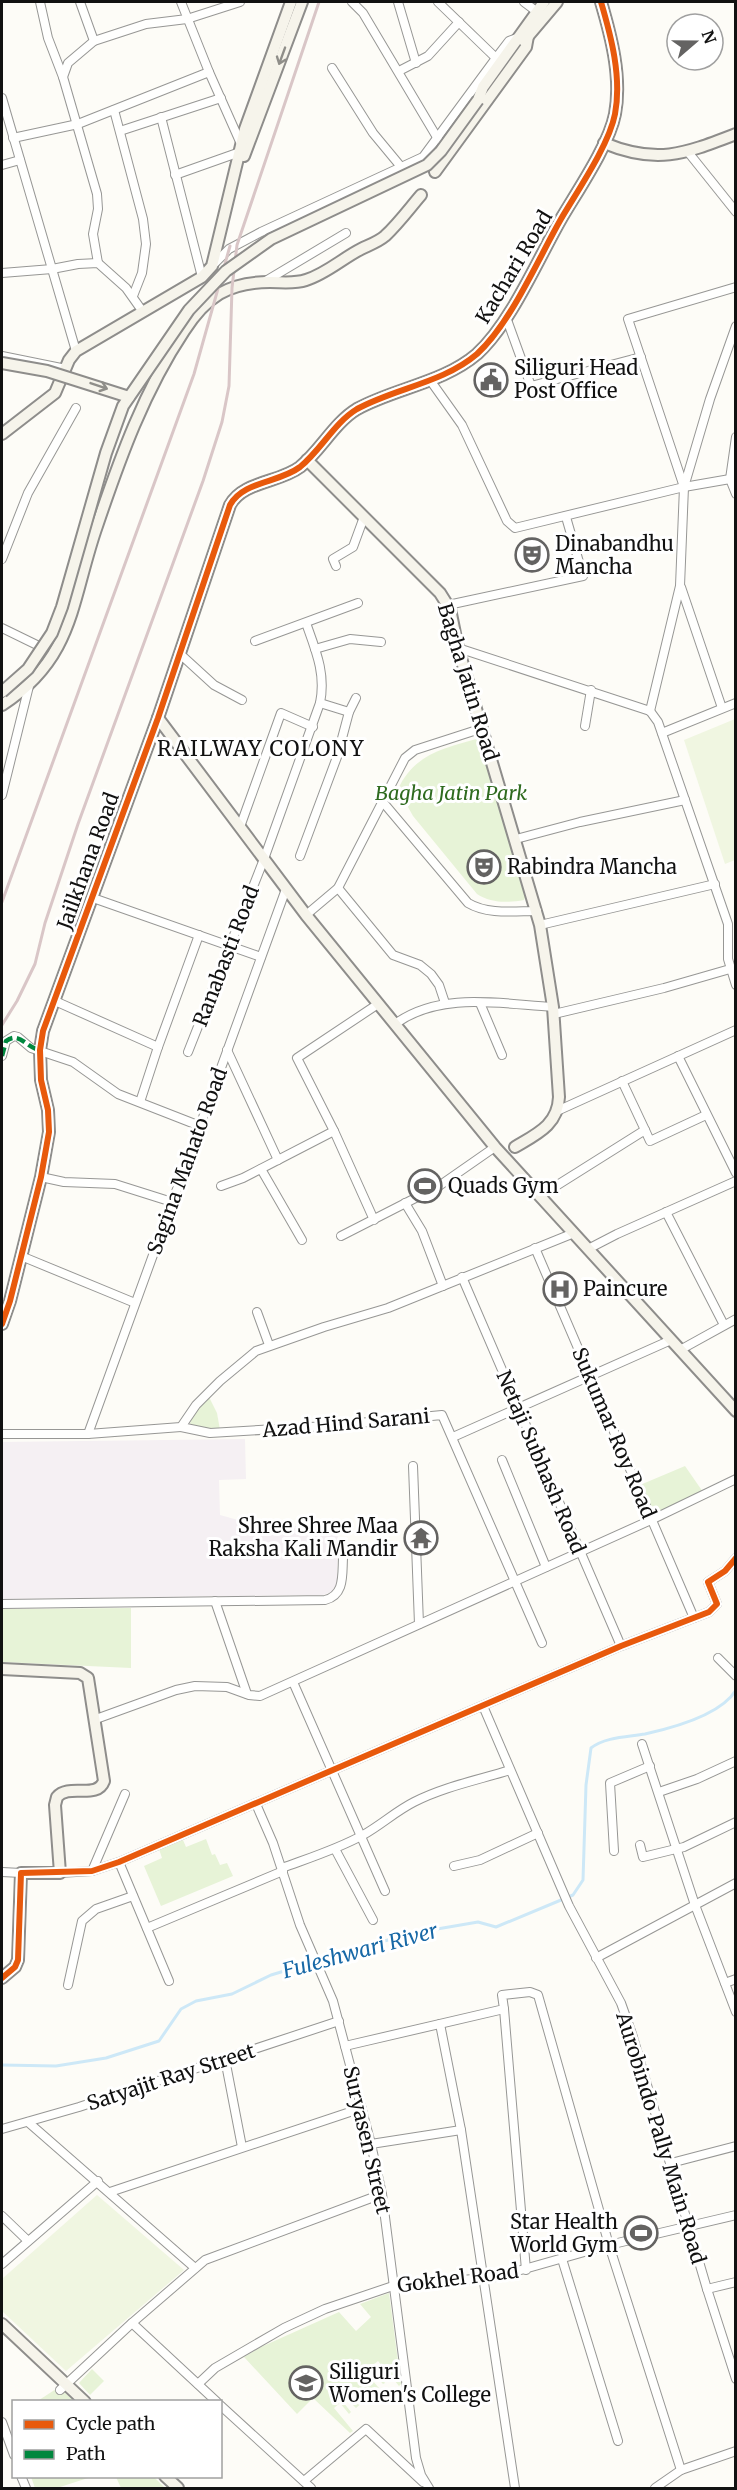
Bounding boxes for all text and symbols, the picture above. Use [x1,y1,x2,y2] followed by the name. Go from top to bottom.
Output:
[665,12,725,72] north arrow
[698,28,721,47] text: N
[276,47,287,65] one-way arrow
[470,206,557,328] street label: Kachari Road
[514,355,638,403] place label: Siliguri Head Post Office
[473,362,509,398] public building icon: Siliguri Head Post Office
[89,382,108,393] one-way arrow
[555,531,674,579] place label: Dinabandhu Mancha
[514,537,550,573] theatre icon: Dinabandhu Mancha
[433,600,504,764] street label: Bagha Jatin Road
[157,735,365,762] district label: RAILWAY COLONY
[375,780,527,805] park label: Bagha Jatin Park
[51,789,124,934] street label: Jailkhana Road
[466,849,502,885] theatre icon: Rabindra Mancha
[507,854,677,879] place label: Rabindra Mancha
[187,882,264,1030] street label: Ranabasti Road
[141,1064,232,1258] street label: Sagina Mahato Road
[407,1168,443,1204] sports icon: Quads Gym
[448,1173,559,1198] place label: Quads Gym
[542,1271,578,1307] hospital icon: Paincure
[583,1276,668,1301] place label: Paincure
[567,1343,662,1522] street label: Sukumar Roy Road
[492,1366,591,1557] street label: Netaji Subhash Road
[260,1403,431,1442] street label: Azad Hind Sarani
[208,1513,398,1561] place label: Shree Shree Maa Raksha Kali Mandir
[403,1520,439,1556] temple icon: Shree Shree Maa Raksha Kali Mandir
[278,1917,441,1984] water label: Fuleshwari River
[611,2008,712,2267] street label: Aurobindo Pally Main Road
[84,2038,258,2115] street label: Satyajit Ray Street
[338,2063,397,2217] street label: Suryasen Street
[509,2209,618,2257] place label: Star Health World Gym
[623,2215,659,2251] sports icon: Star Health World Gym
[396,2258,520,2297] street label: Gokhel Road
[328,2359,491,2407] place label: Siliguri Women's College
[288,2365,324,2401] school or university icon: Siliguri Women's College
[12,2400,222,2478] legend
[66,2412,156,2435] text: Cycle path
[66,2442,106,2465] text: Path

